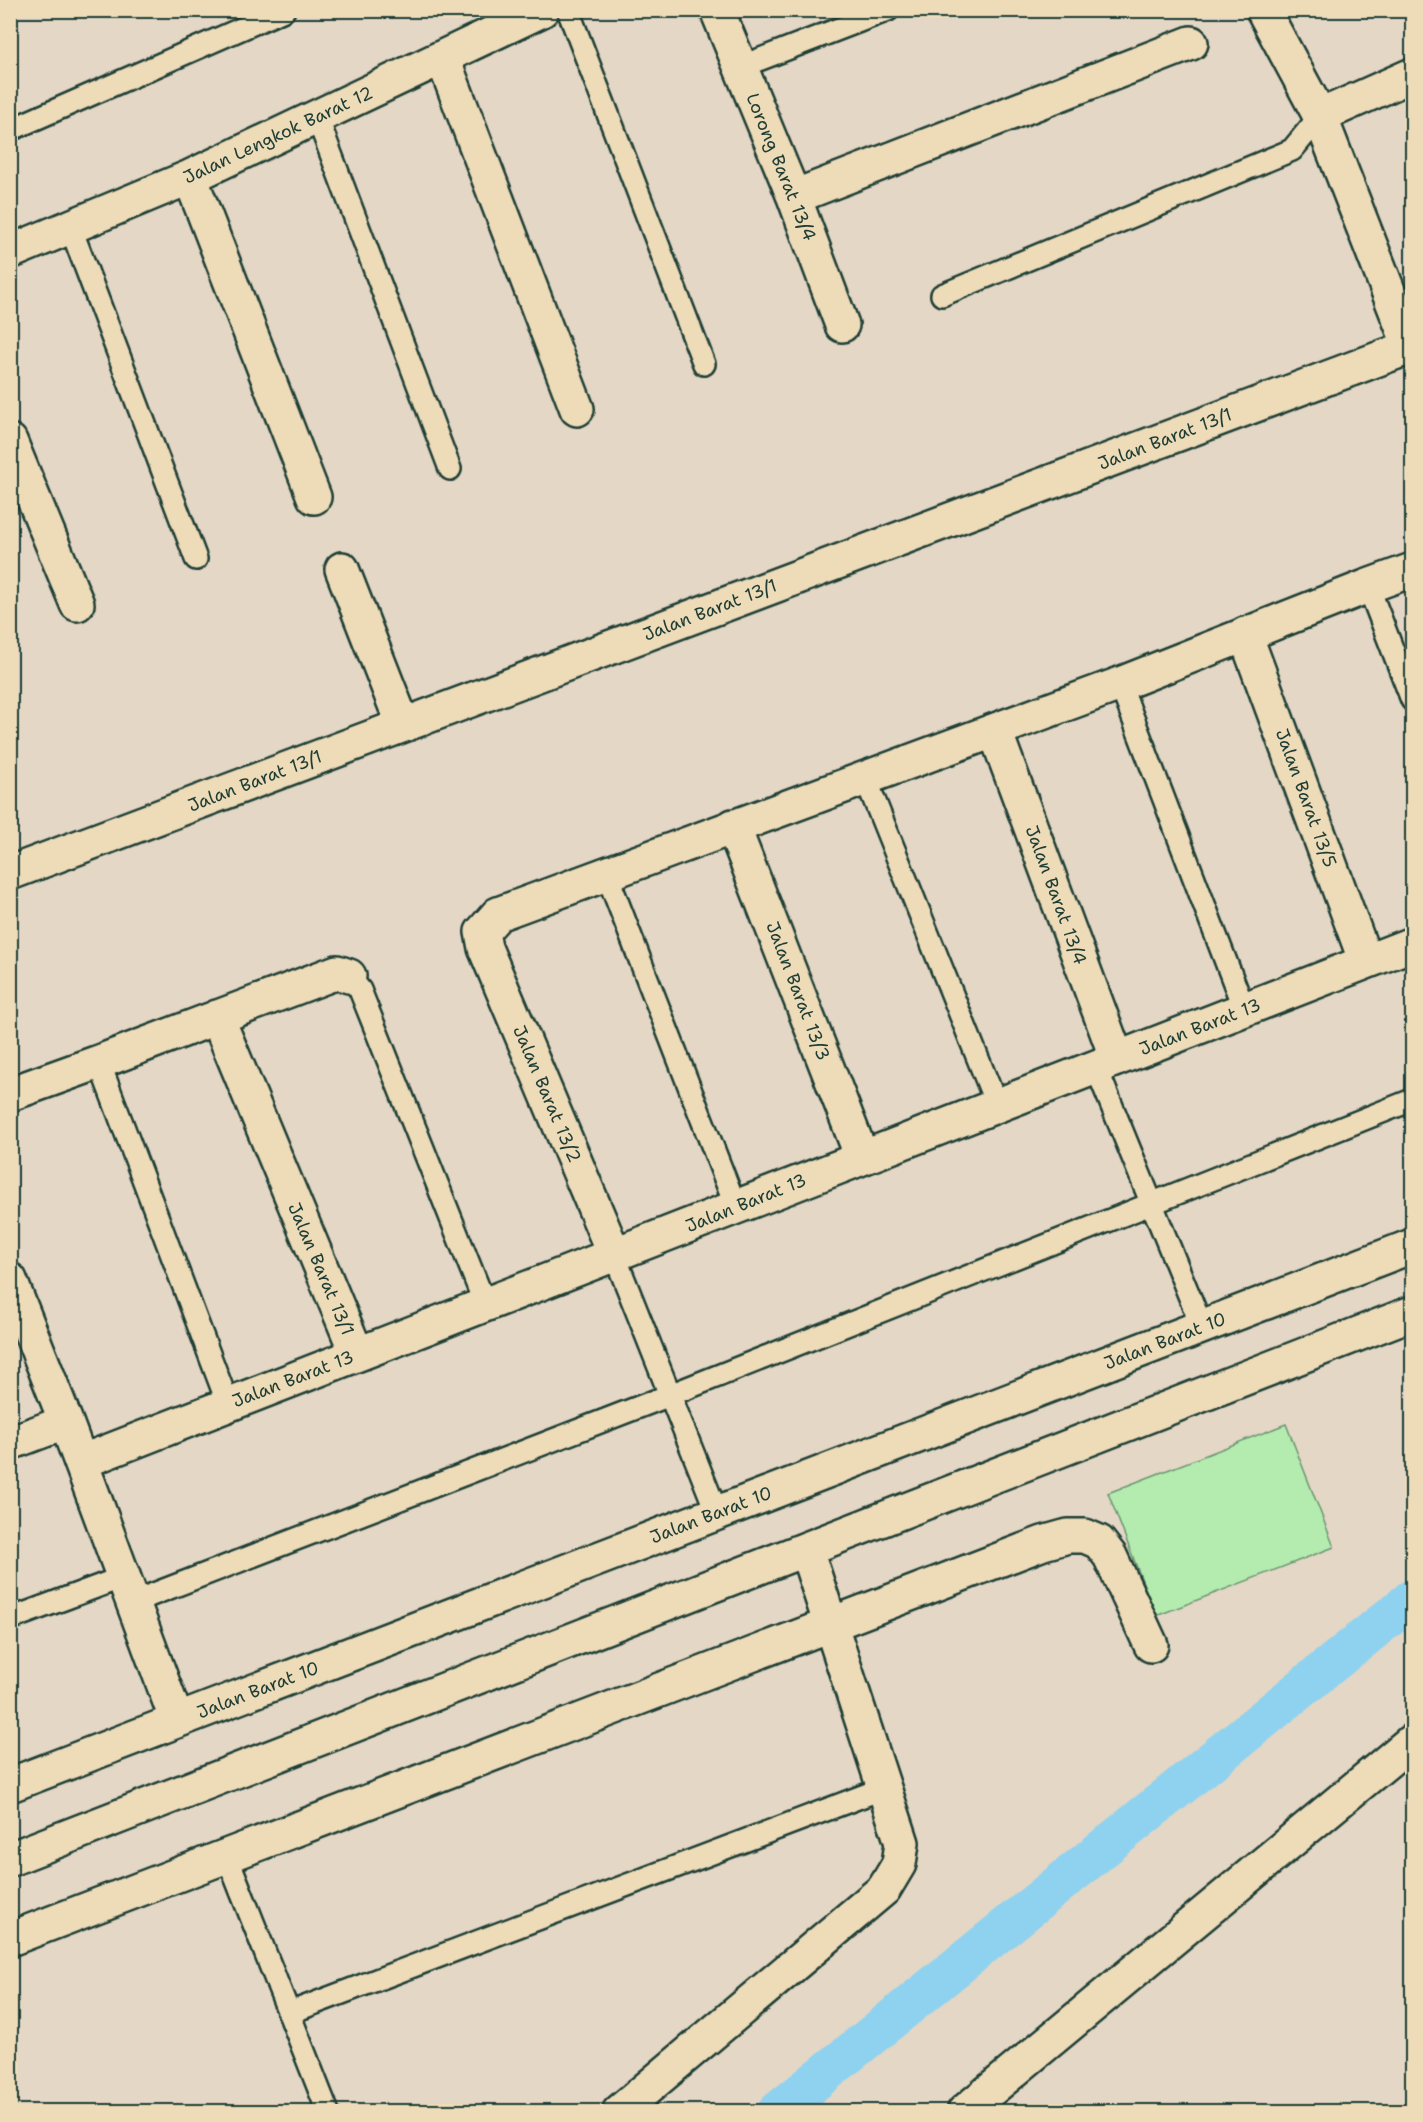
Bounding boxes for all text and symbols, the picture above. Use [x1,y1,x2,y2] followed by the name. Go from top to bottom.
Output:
[179,81,377,189] street label: Jalan Lengkok Barat 12
[740,90,822,244] street label: Lorong Barat 13/4
[1094,402,1236,476] street label: Jalan Barat 13/1
[639,573,781,647] street label: Jalan Barat 13/1
[1270,725,1342,871] street label: Jalan Barat 13/5
[184,744,326,818] street label: Jalan Barat 13/1
[1020,822,1092,968] street label: Jalan Barat 13/4
[760,918,836,1064] street label: Jalan Barat 13/3
[1136,993,1264,1061] street label: Jalan Barat 13
[507,1022,587,1166] street label: Jalan Barat 13/2
[682,1168,810,1238] street label: Jalan Barat 13
[282,1199,360,1339] street label: Jalan Barat 13/1
[1101,1307,1229,1375] street label: Jalan Barat 10
[229,1345,357,1413] street label: Jalan Barat 13
[647,1481,775,1549] street label: Jalan Barat 10
[194,1656,322,1724] street label: Jalan Barat 10

